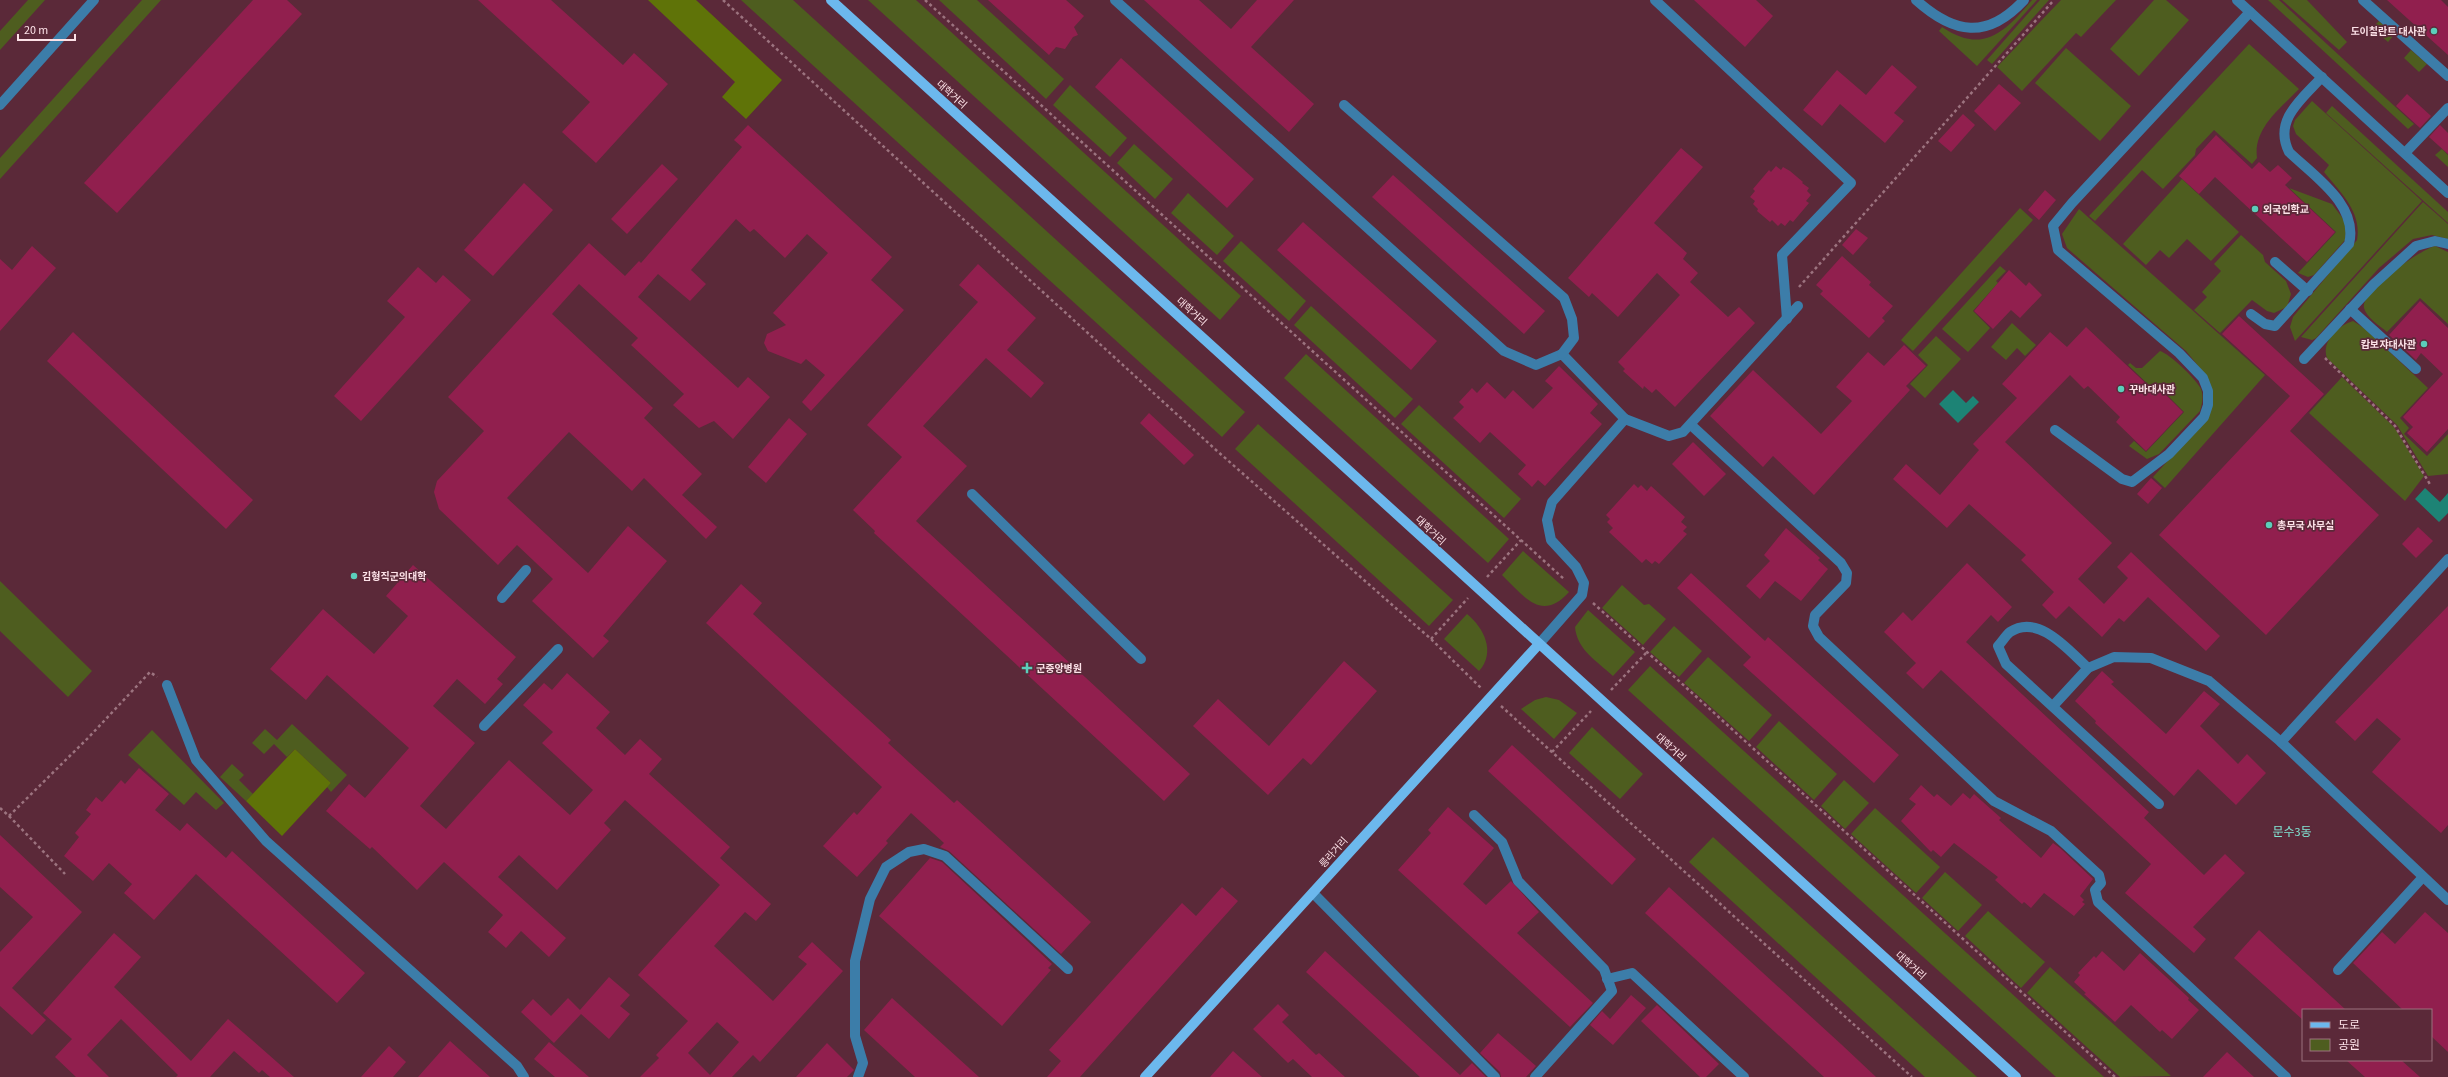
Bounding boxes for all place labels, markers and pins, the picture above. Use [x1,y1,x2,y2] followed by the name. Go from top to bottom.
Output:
[2350,25,2426,39] place label: 도이칠란트 대사관
[2429,26,2439,36] marker: 도이칠란트 대사관
[2263,203,2309,217] place label: 외국인학교
[2250,204,2260,214] marker: 외국인학교
[2361,338,2416,352] place label: 캄보쟈대사관
[2419,339,2429,349] marker: 캄보쟈대사관
[2129,383,2175,397] place label: 꾸바대사관
[2116,384,2126,394] marker: 꾸바대사관
[2277,519,2334,533] place label: 총무국 사무실
[2264,520,2274,530] marker: 총무국 사무실
[362,570,426,584] place label: 김형직군의대학
[349,571,359,581] marker: 김형직군의대학
[1021,662,1033,674] marker: 군중앙병원
[1036,662,1082,676] place label: 군중앙병원

